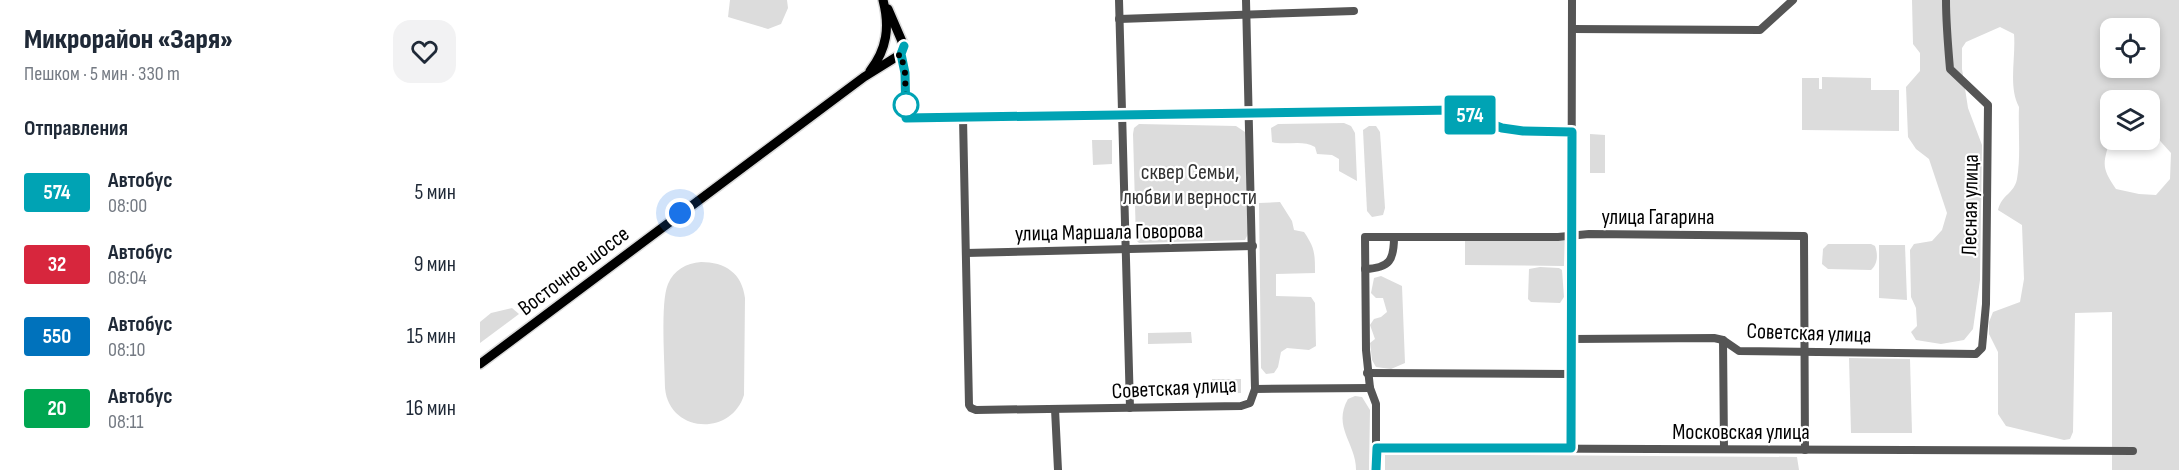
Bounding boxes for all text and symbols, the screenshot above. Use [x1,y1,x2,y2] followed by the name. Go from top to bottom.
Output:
[2100,18,2160,150] map controls
[2100,18,2160,78] button: locate
[393,20,456,83] button: heart
[24,23,233,56] text: Микрорайон «Заря»
[24,62,180,86] text: Пешком · 5 мин · 330 m
[2100,90,2160,150] button: layers
[893,92,919,118] unlabelled marker
[1436,96,1504,134] line badge: 574
[1457,103,1483,128] text: 574
[24,115,128,142] text: Отправления
[1956,154,1985,256] street label: Лесная улица
[1123,159,1257,211] park label: сквер Семьи, любви и верности
[108,167,173,194] text: Автобус
[415,179,456,206] text: 5 мин
[44,180,70,205] text: 574
[108,194,147,218] text: 08:00
[665,198,695,228] your location
[1601,204,1715,231] street label: улица Гагарина
[1015,217,1204,248] street label: улица Маршала Говорова
[513,221,635,322] street label: Восточное шоссе
[108,239,173,266] text: Автобус
[414,251,456,278] text: 9 мин
[48,252,66,277] text: 32
[108,266,147,290] text: 08:04
[108,311,173,338] text: Автобус
[1746,318,1872,349] street label: Советская улица
[407,323,456,350] text: 15 мин
[43,324,71,349] text: 550
[108,338,145,362] text: 08:10
[1111,372,1237,405] street label: Советская улица
[108,383,173,410] text: Автобус
[406,395,456,422] text: 16 мин
[47,396,67,421] text: 20
[108,410,143,434] text: 08:11
[1672,419,1810,446] street label: Московская улица

